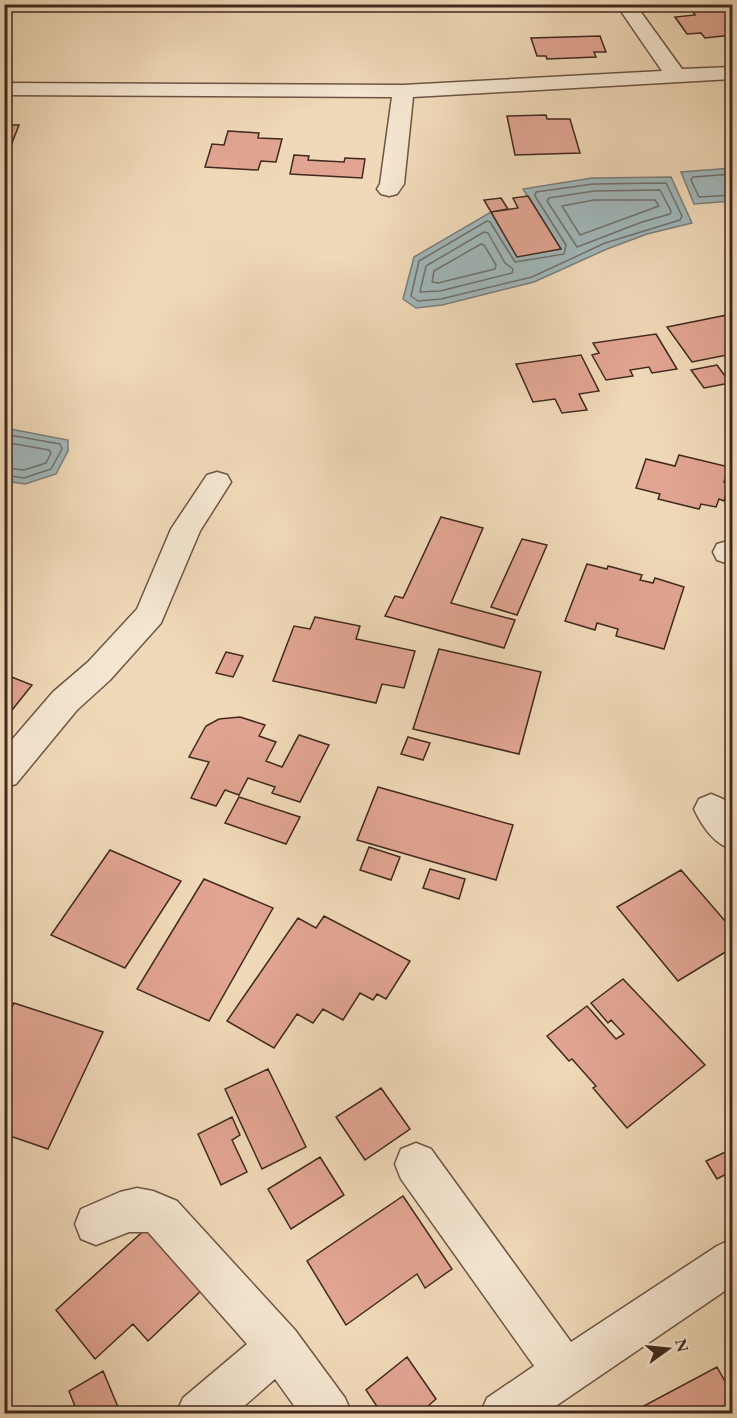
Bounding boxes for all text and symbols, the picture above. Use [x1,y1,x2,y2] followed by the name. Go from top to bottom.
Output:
[638,1319,698,1379] north arrow
[670,1336,694,1354] text: N

